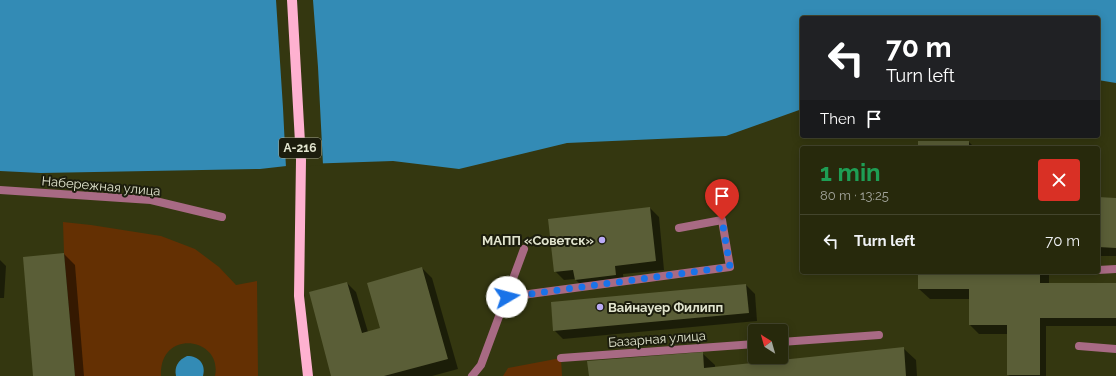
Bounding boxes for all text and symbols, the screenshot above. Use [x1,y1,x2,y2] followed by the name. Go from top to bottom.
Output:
[886,31,952,64] text: 70 m
[820,32,872,84] icon: left
[886,65,955,86] text: Turn left
[863,108,885,130] icon: arrive
[820,110,855,128] text: Then
[279,138,321,158] road number: А-216
[820,158,881,187] text: 1 min
[1038,159,1080,201] button: close
[41,173,161,199] street label: Набережная улица
[705,179,739,220] pin
[711,185,733,207] icon: arrive
[820,188,889,203] text: 80 m · 13:25
[820,230,842,252] icon: left
[854,232,915,250] text: Turn left
[1045,232,1080,250] text: 70 m
[482,233,594,248] place label: МАПП «Советск»
[597,235,607,245] marker: МАПП «Советск»
[486,276,528,318] position arrow
[608,300,723,315] place label: Вайнауер Филипп
[595,302,605,312] marker: Вайнауер Филипп
[748,324,788,364] north arrow
[748,324,788,364] map controls
[608,328,706,350] street label: Базарная улица

